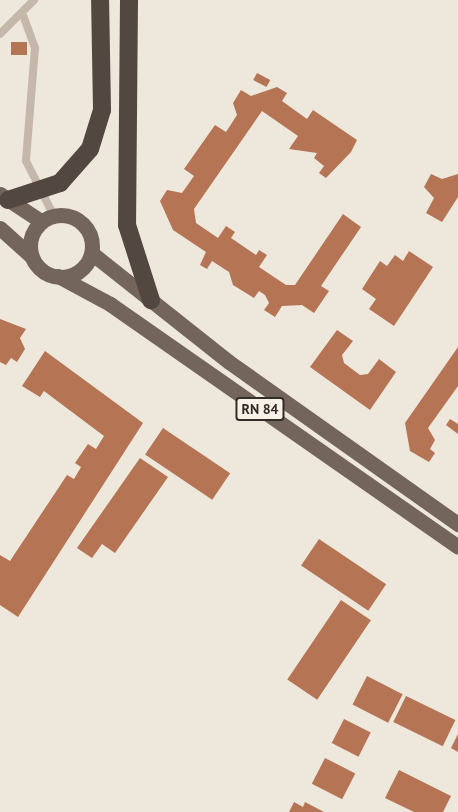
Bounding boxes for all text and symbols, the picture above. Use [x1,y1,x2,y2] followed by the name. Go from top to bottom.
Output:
[234,398,286,420] road number: RN 84

